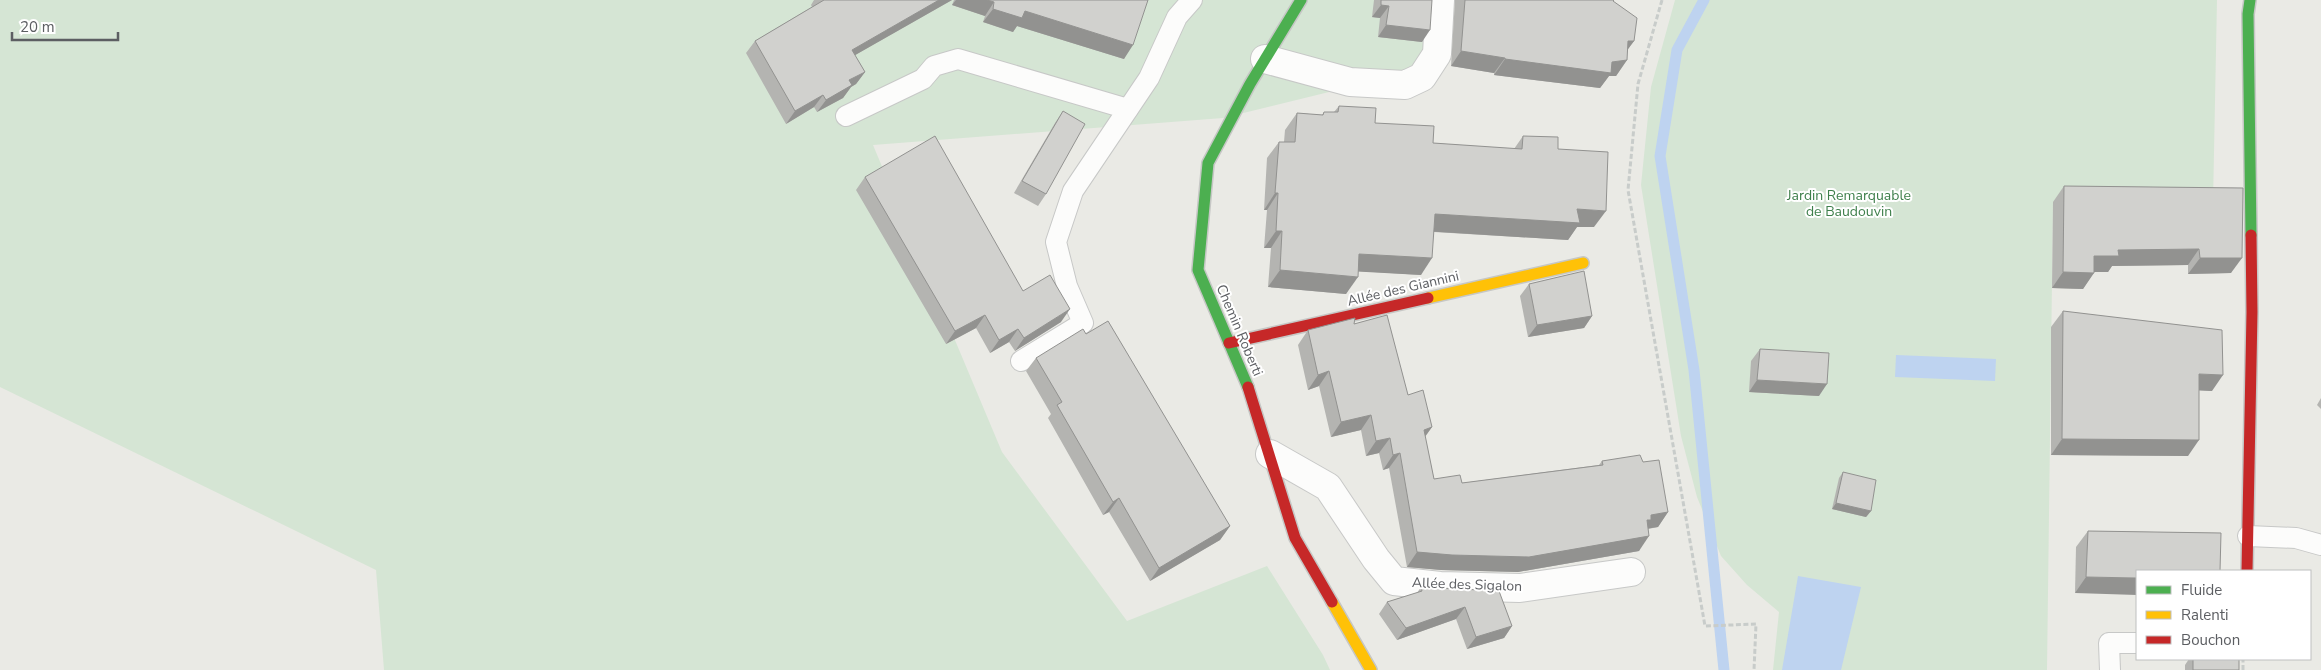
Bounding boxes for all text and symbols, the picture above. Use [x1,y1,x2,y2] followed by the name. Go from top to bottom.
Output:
[12,10,119,42] scale bar
[20,17,55,37] text: 20 m
[1786,186,1911,221] park label: Jardin Remarquable de Baudouvin
[1345,266,1461,311] street label: Allée des Giannini
[1212,282,1267,379] street label: Chemin Roberti
[2136,570,2311,660] legend
[1412,573,1522,596] street label: Allée des Sigalon
[2181,580,2222,600] text: Fluide
[2181,605,2229,625] text: Ralenti
[2181,630,2240,650] text: Bouchon

